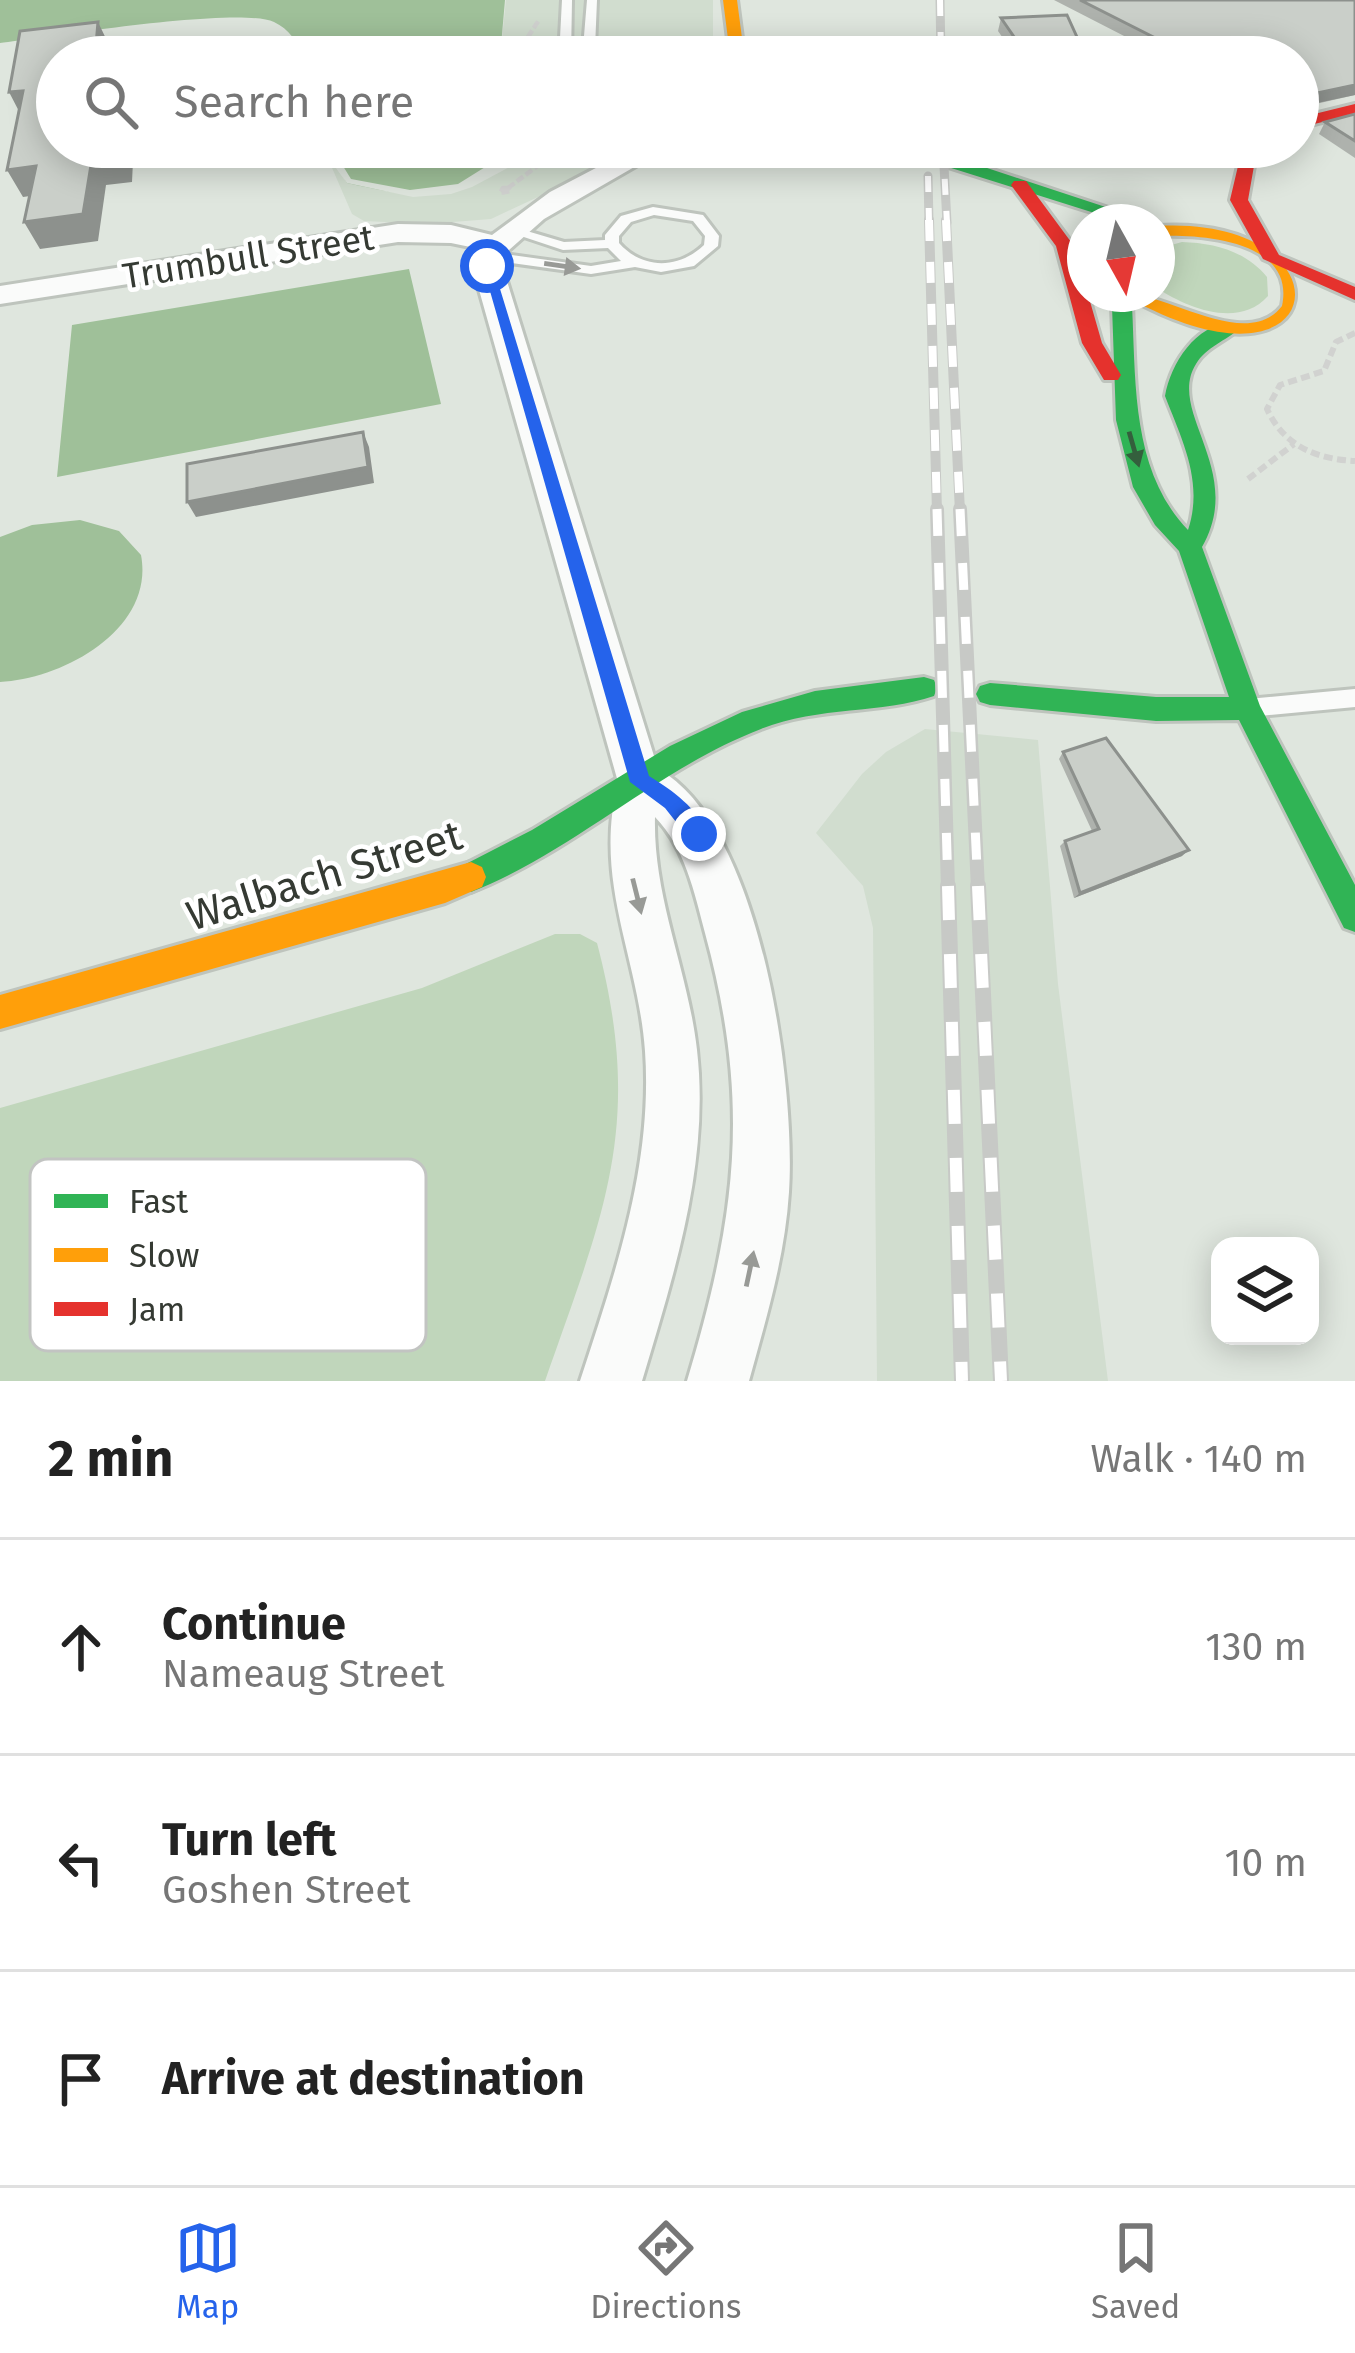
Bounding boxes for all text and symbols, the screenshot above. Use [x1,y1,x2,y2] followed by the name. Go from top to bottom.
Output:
[36,36,1319,168] search box
[78,69,144,135] icon: search
[174,75,414,129] text: Search here
[1067,204,1175,312] north arrow
[119,215,377,299] street label: Trumbull Street
[460,239,514,293] route start
[544,257,581,276] one-way arrow
[1126,432,1144,468] one-way arrow
[672,807,726,861] route end
[181,810,469,942] street label: Walbach Street
[628,878,647,915] one-way arrow
[30,1159,426,1351] legend
[129,1182,188,1222] text: Fast
[129,1236,199,1276] text: Slow
[1211,1237,1319,1345] map controls
[1211,1237,1319,1345] button: layers
[741,1249,760,1287] one-way arrow
[129,1290,185,1330] text: Jam
[48,1428,173,1490] text: 2 min
[1091,1436,1307,1482] text: Walk · 140 m
[162,1597,346,1651] text: Continue
[48,1614,114,1680] icon: ahead
[1205,1624,1307,1670] text: 130 m
[162,1651,444,1697] text: Nameaug Street
[162,1813,336,1867] text: Turn left
[48,1830,114,1896] icon: left
[1225,1840,1307,1886] text: 10 m
[162,1867,411,1913] text: Goshen Street
[48,2046,114,2112] icon: arrive
[162,2052,585,2106] text: Arrive at destination
[175,2215,241,2327] tab: Map
[590,2215,742,2327] tab: Directions
[1091,2215,1180,2327] tab: Saved

